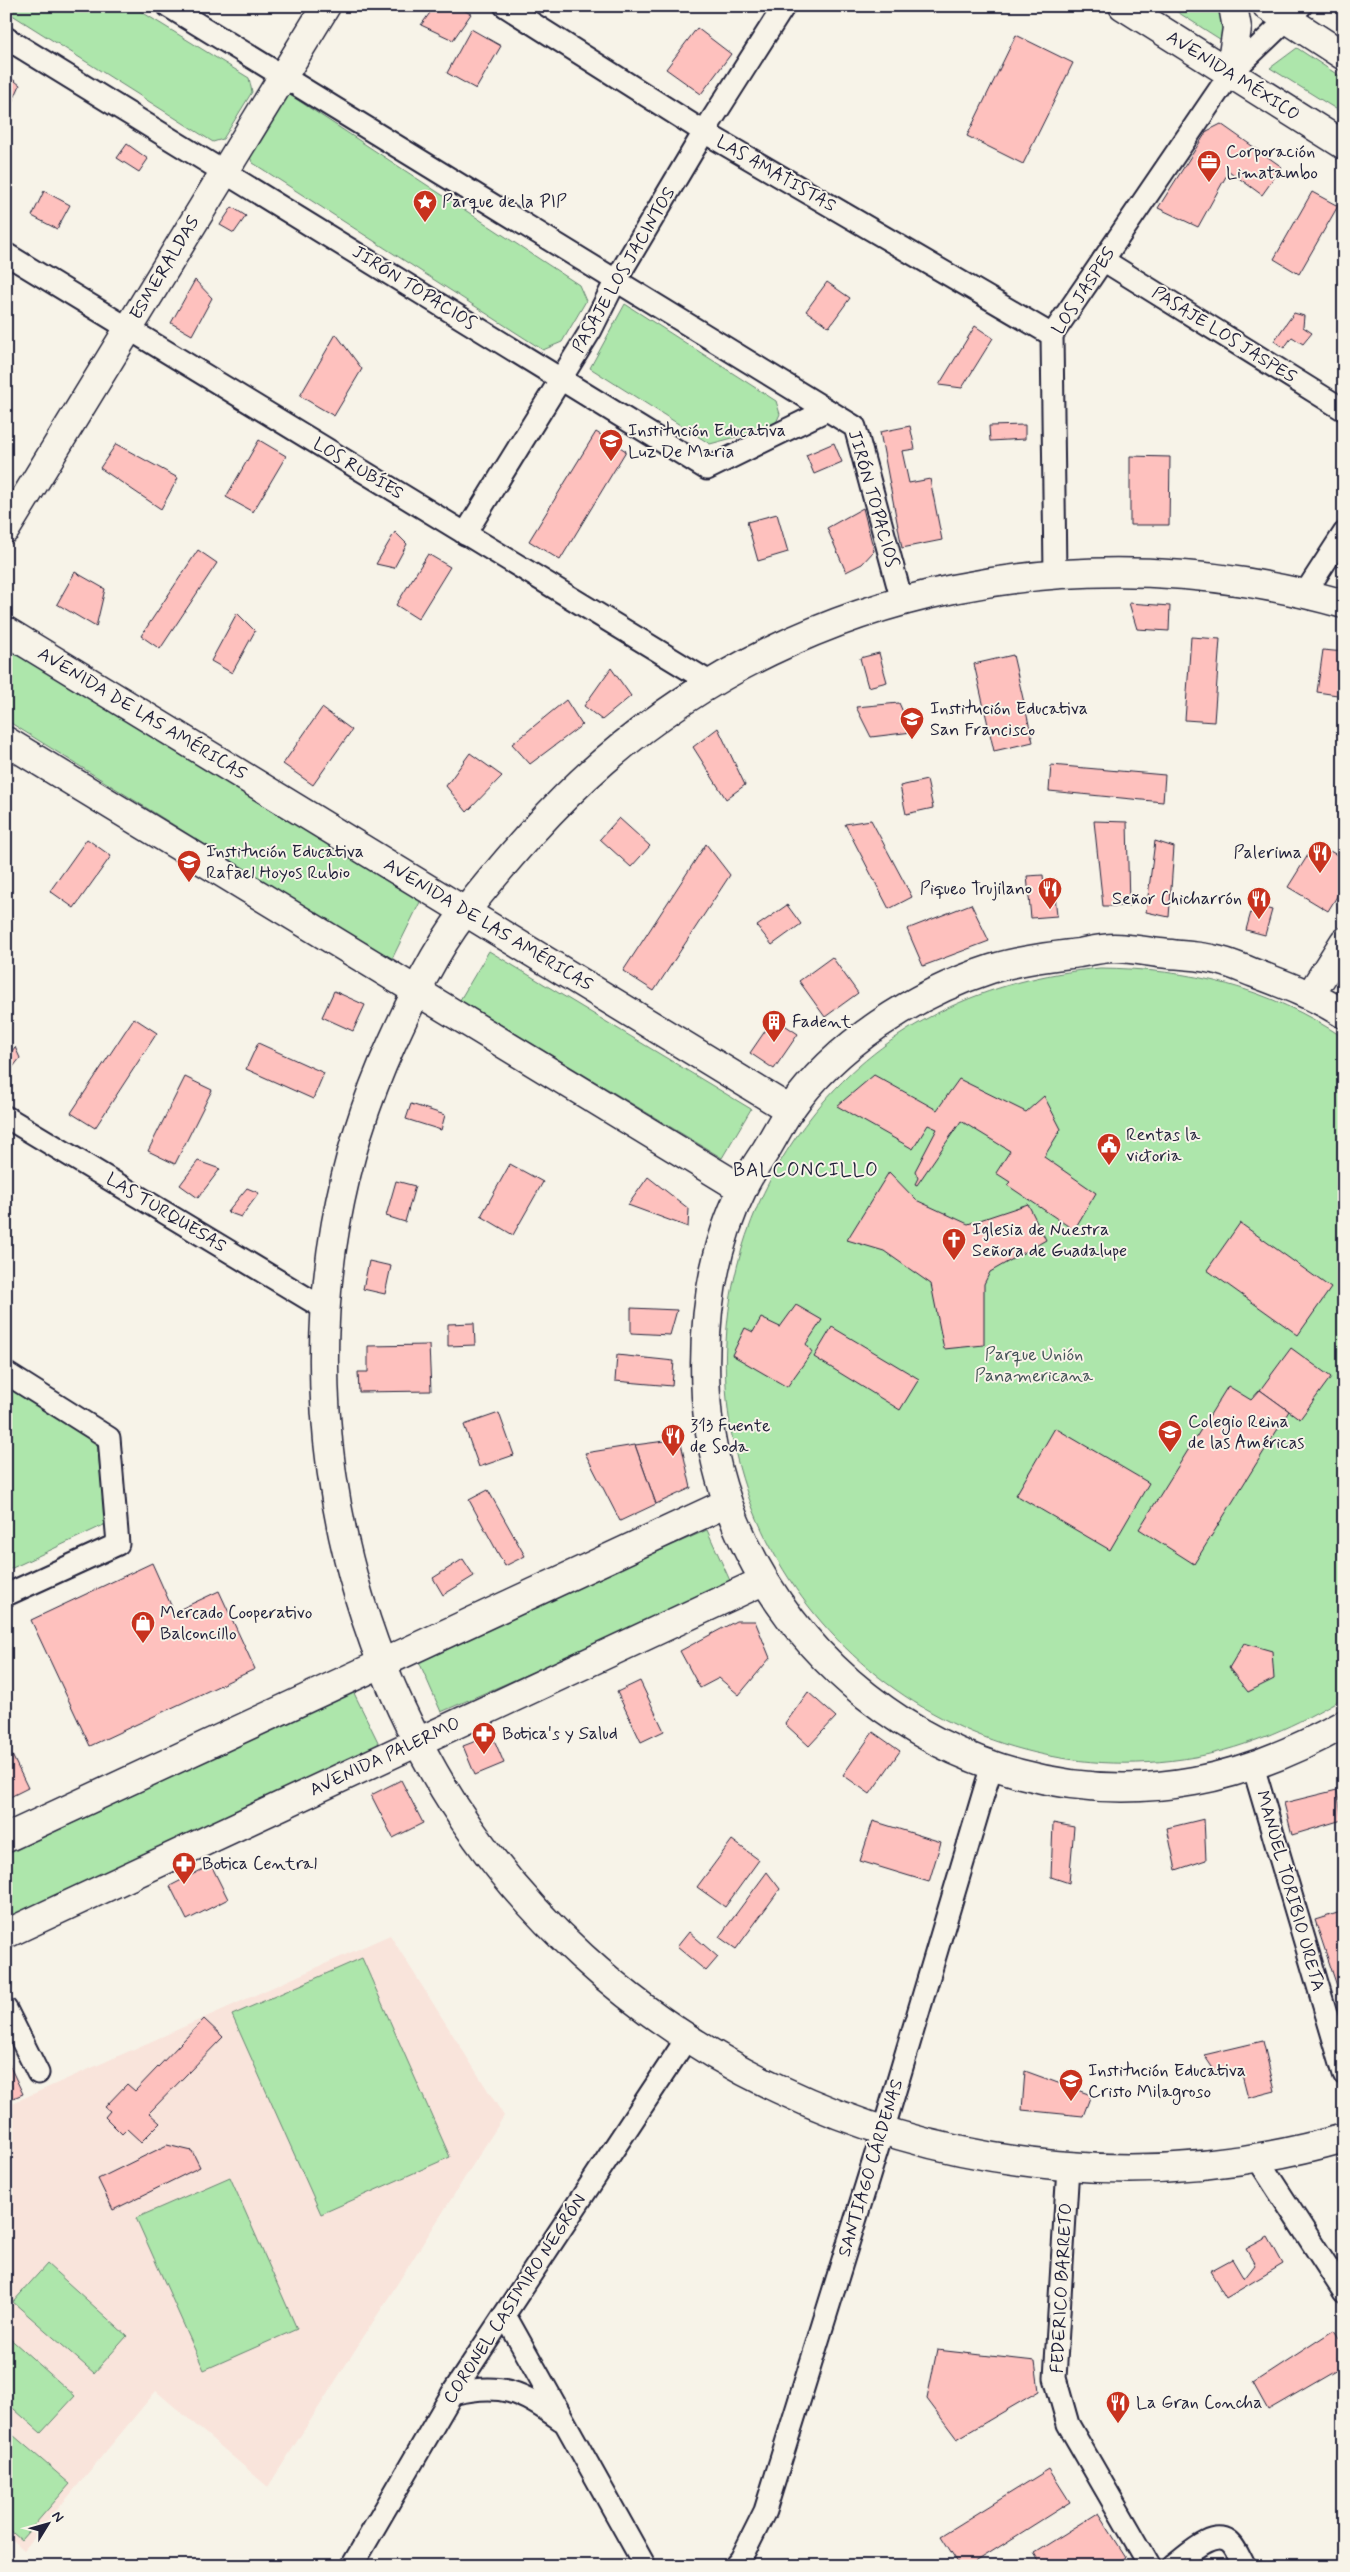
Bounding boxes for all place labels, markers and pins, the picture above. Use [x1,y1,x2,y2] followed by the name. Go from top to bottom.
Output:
[1226,140,1318,185] place label: Corporación Limatambo
[1196,149,1222,183] office icon: Corporación Limatambo
[412,189,438,223] place icon: Parque de la PIP
[442,190,567,214] place label: Parque de la PIP
[628,419,786,464] place label: Institución Educativa Luz De Maria
[598,428,624,462] school or university icon: Institución Educativa Luz De Maria
[930,697,1088,742] place label: Institución Educativa San Francisco
[899,706,925,740] school or university icon: Institución Educativa San Francisco
[206,840,364,885] place label: Institución Educativa Rafael Hoyos Rubio
[1307,840,1333,874] restaurant icon: Palerima
[1233,841,1302,865] place label: Palerima
[176,849,202,883] school or university icon: Institución Educativa Rafael Hoyos Rubio
[1037,876,1063,910] restaurant icon: Piqueo Trujilano
[920,877,1032,901] place label: Piqueo Trujilano
[1246,886,1272,920] restaurant icon: Señor Chicharrón
[1112,887,1242,911] place label: Señor Chicharrón
[761,1009,787,1043] building icon: Fadent
[792,1010,852,1034] place label: Fadent
[1126,1123,1200,1168] place label: Rentas la victoria
[1096,1132,1122,1166] public building icon: Rentas la victoria
[972,1218,1127,1263] place label: Iglesia de Nuestra Señora de Guadalupe
[941,1227,967,1261] church icon: Iglesia de Nuestra Señora de Guadalupe
[1188,1410,1304,1455] place label: Colegio Reina de las Américas
[690,1414,770,1459] place label: 313 Fuente de Soda
[1157,1419,1183,1453] school or university icon: Colegio Reina de las Américas
[660,1423,686,1457] restaurant icon: 313 Fuente de Soda
[160,1601,312,1646] place label: Mercado Cooperativo Balconcillo
[130,1610,156,1644] shop icon: Mercado Cooperativo Balconcillo
[471,1721,497,1755] pharmacy icon: Botica's y Salud
[502,1722,618,1746] place label: Botica's y Salud
[171,1851,197,1885] pharmacy icon: Botica Central
[202,1852,317,1876] place label: Botica Central
[1088,2059,1246,2105] place label: Institución Educativa Cristo Milagroso
[1058,2068,1084,2102] school or university icon: Institución Educativa Cristo Milagroso
[1105,2390,1131,2424] restaurant icon: La Gran Concha
[1136,2391,1263,2415] place label: La Gran Concha

